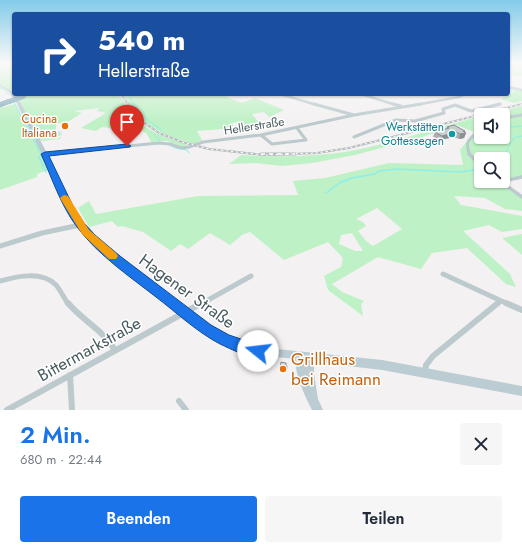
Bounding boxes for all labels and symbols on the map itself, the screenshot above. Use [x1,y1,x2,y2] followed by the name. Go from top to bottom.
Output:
[110,105,144,146] pin
[22,110,57,142] place label: Cucina Italiana
[222,112,286,140] street label: Hellerstraße
[381,118,444,150] place label: Werkstätten Gottessegen
[60,121,70,131] marker: Cucina Italiana
[447,129,457,139] marker: Werkstätten Gottessegen
[134,248,240,334] street label: Hagener Straße
[33,311,145,387] street label: Bittermarkstraße
[237,330,279,372] position arrow
[291,347,381,391] place label: Grillhaus bei Reimann
[278,364,288,374] marker: Grillhaus bei Reimann

